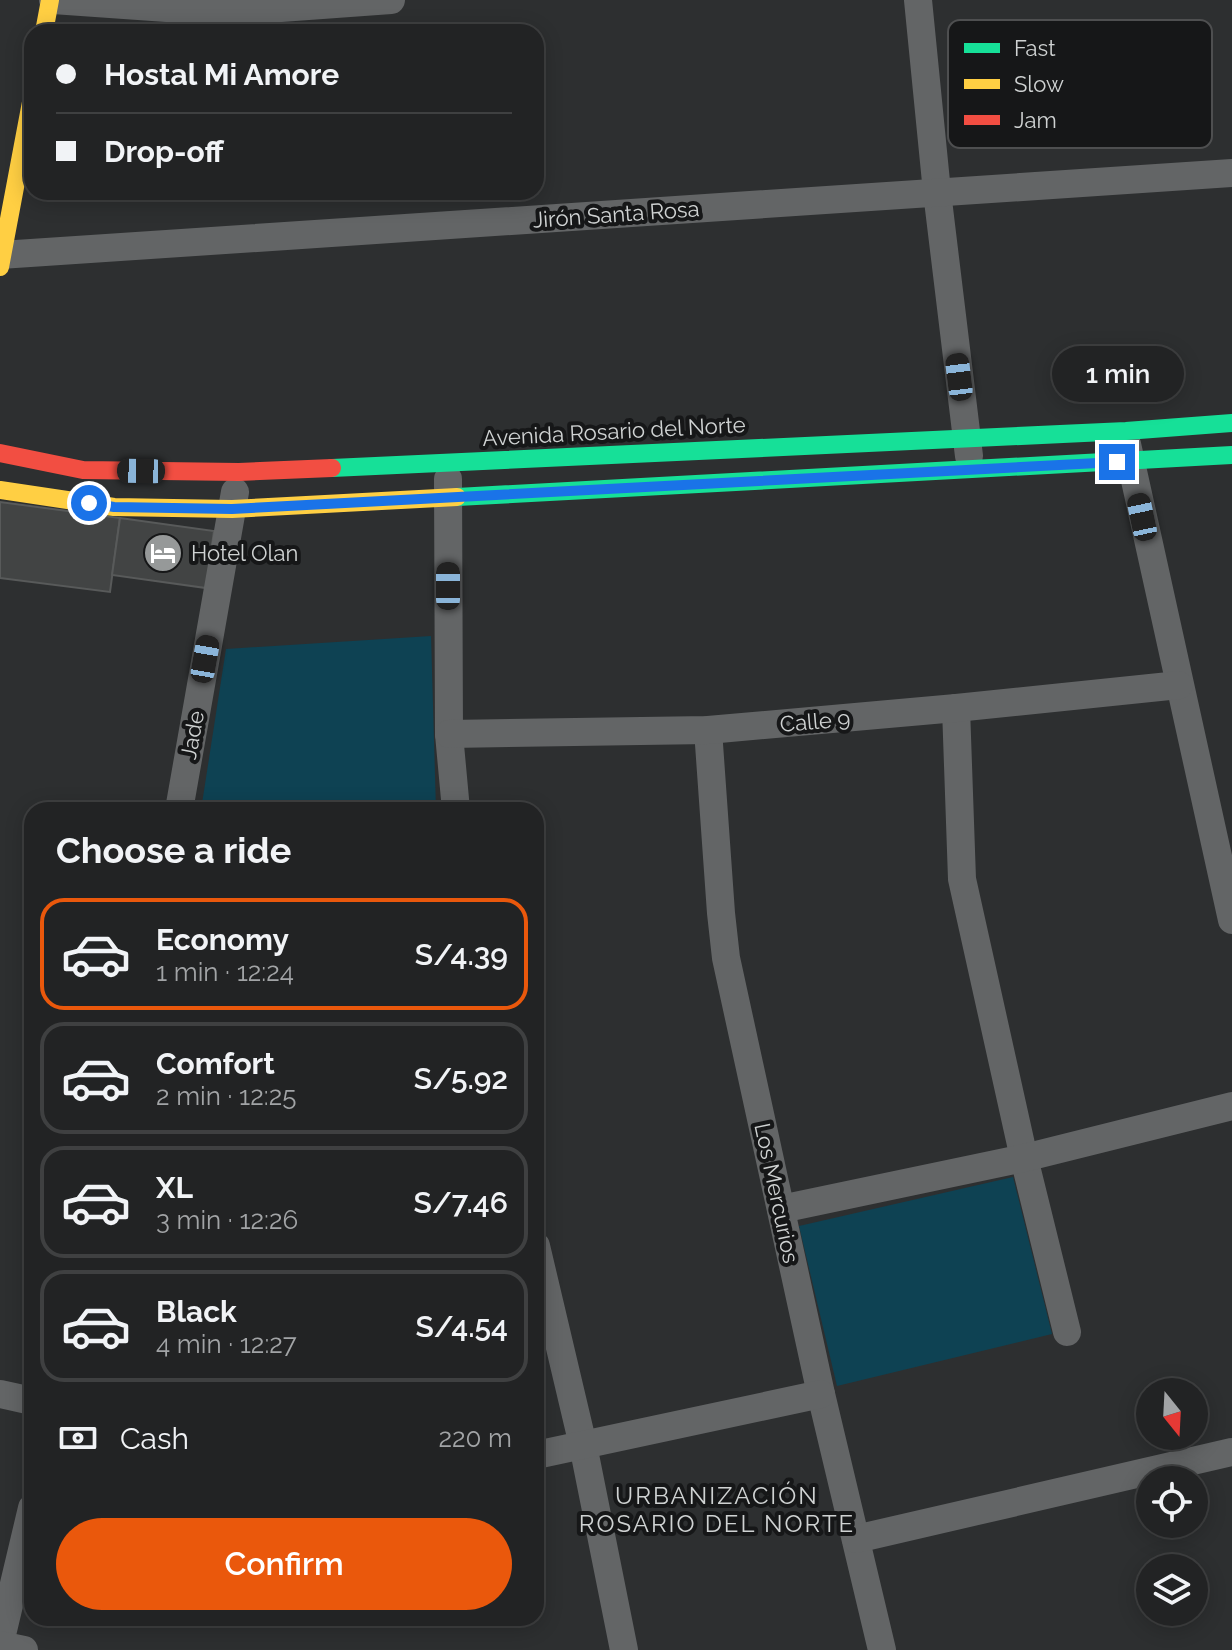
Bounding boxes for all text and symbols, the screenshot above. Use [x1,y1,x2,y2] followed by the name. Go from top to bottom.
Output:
[948,20,1212,148] legend
[1014,35,1056,61] text: Fast
[104,57,339,92] text: Hostal Mi Amore
[1014,71,1064,97] text: Slow
[1014,107,1057,133] text: Jam
[104,134,224,169] text: Drop-off
[532,195,700,233] street label: Jirón Santa Rosa
[1051,346,1183,402] callout: 1 min
[944,352,974,402] car
[1086,359,1150,389] text: 1 min
[482,411,746,451] street label: Avenida Rosario del Norte
[1099,444,1135,480] route end
[117,459,165,483] car
[71,485,107,521] route start
[1125,491,1159,543] car
[142,532,184,574] hotel icon: Hotel Olan
[191,540,298,566] place label: Hotel Olan
[436,562,460,610] car
[189,633,221,685] car
[779,705,851,737] street label: Calle 9
[175,709,209,761] street label: Jade
[56,829,291,871] text: Choose a ride
[60,918,132,990] icon: car
[156,922,289,957] text: Economy
[415,937,508,972] text: S/4.39
[156,957,294,987] text: 1 min · 12:24
[60,1042,132,1114] icon: car
[156,1046,275,1081] text: Comfort
[414,1061,508,1096] text: S/5.92
[156,1081,296,1111] text: 2 min · 12:25
[749,1121,805,1265] street label: Los Mercurios
[60,1166,132,1238] icon: car
[156,1170,193,1205] text: XL
[414,1185,508,1220] text: S/7.46
[156,1205,298,1235] text: 3 min · 12:26
[60,1290,132,1362] icon: car
[156,1294,237,1329] text: Black
[416,1309,508,1344] text: S/4.54
[156,1329,297,1359] text: 4 min · 12:27
[1136,1378,1208,1450] north arrow
[1136,1378,1208,1626] map controls
[56,1416,100,1460] icon: cash
[120,1421,189,1456] text: Cash
[438,1423,512,1453] text: 220 m
[1136,1466,1208,1538] button: locate
[579,1481,855,1538] district label: URBANIZACIÓN ROSARIO DEL NORTE
[56,1518,512,1610] button: Confirm
[1136,1554,1208,1626] button: layers

